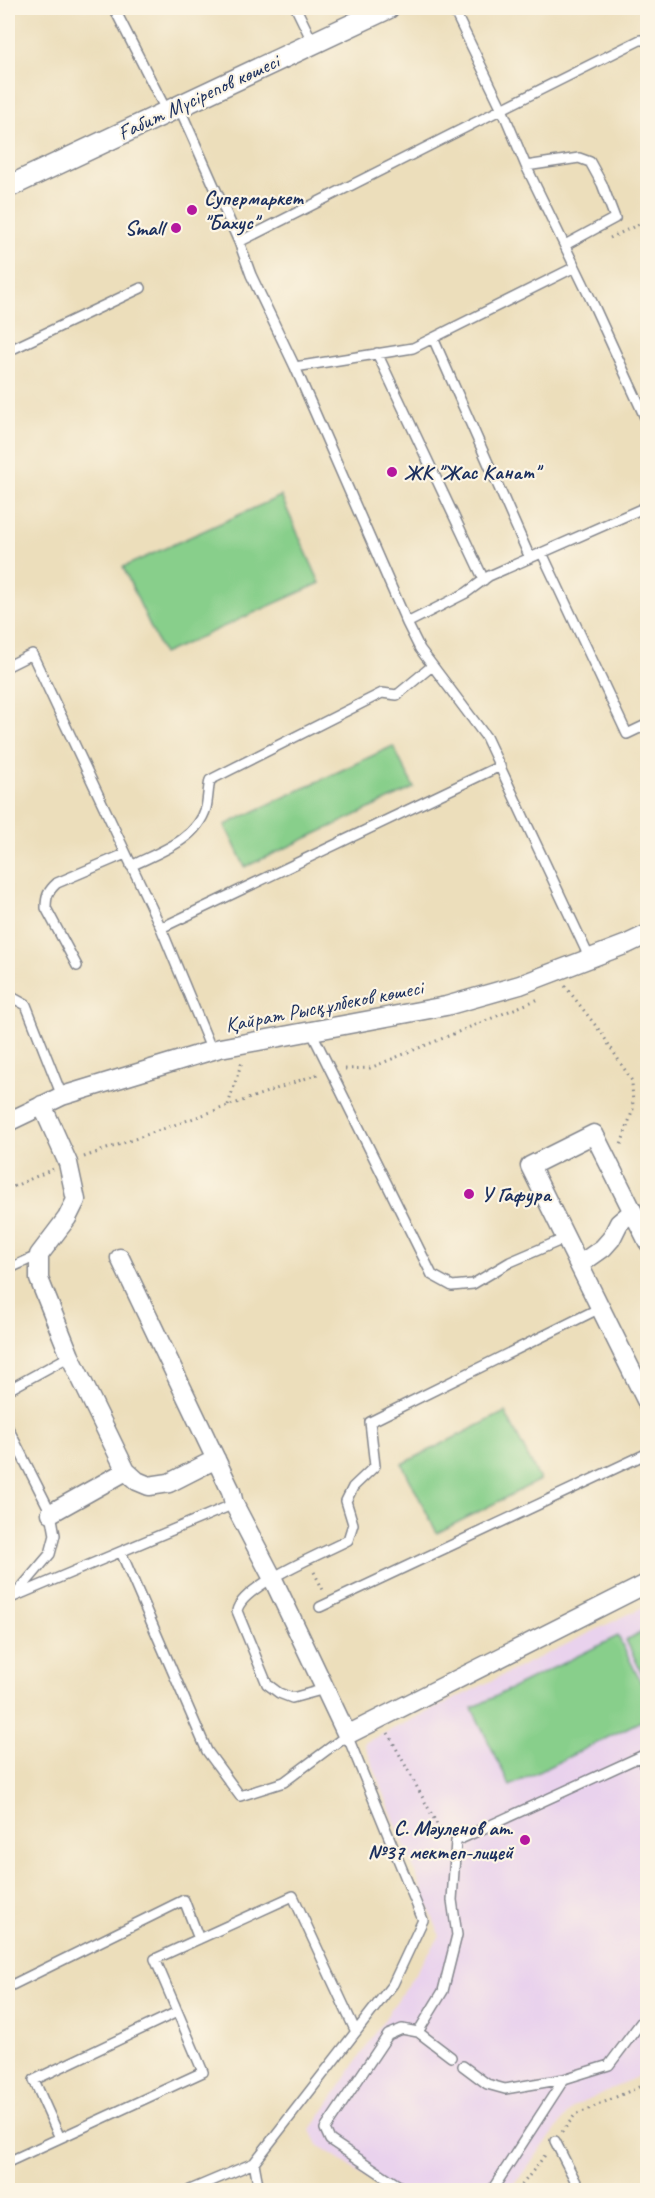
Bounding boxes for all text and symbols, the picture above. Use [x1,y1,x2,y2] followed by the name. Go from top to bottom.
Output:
[113,47,286,146] street label: Ғабит Мүсірепов көшесі
[204,185,305,236] place label: Супермаркет "Бахус"
[185,203,199,217] marker: Супермаркет "Бахус"
[125,215,168,241] place label: Small
[169,221,183,235] marker: Small
[404,459,544,485] place label: ЖК "Жас Канат"
[385,465,399,479] marker: ЖК "Жас Канат"
[223,974,428,1038] street label: Қайрат Рысқұлбеков көшесі
[481,1181,553,1208] place label: У Гафура
[462,1187,476,1201] marker: У Гафура
[368,1815,515,1865] place label: С. Мәуленов ат. №37 мектеп-лицей
[518,1833,532,1847] marker: С. Мәуленов ат. №37 мектеп-лицей

